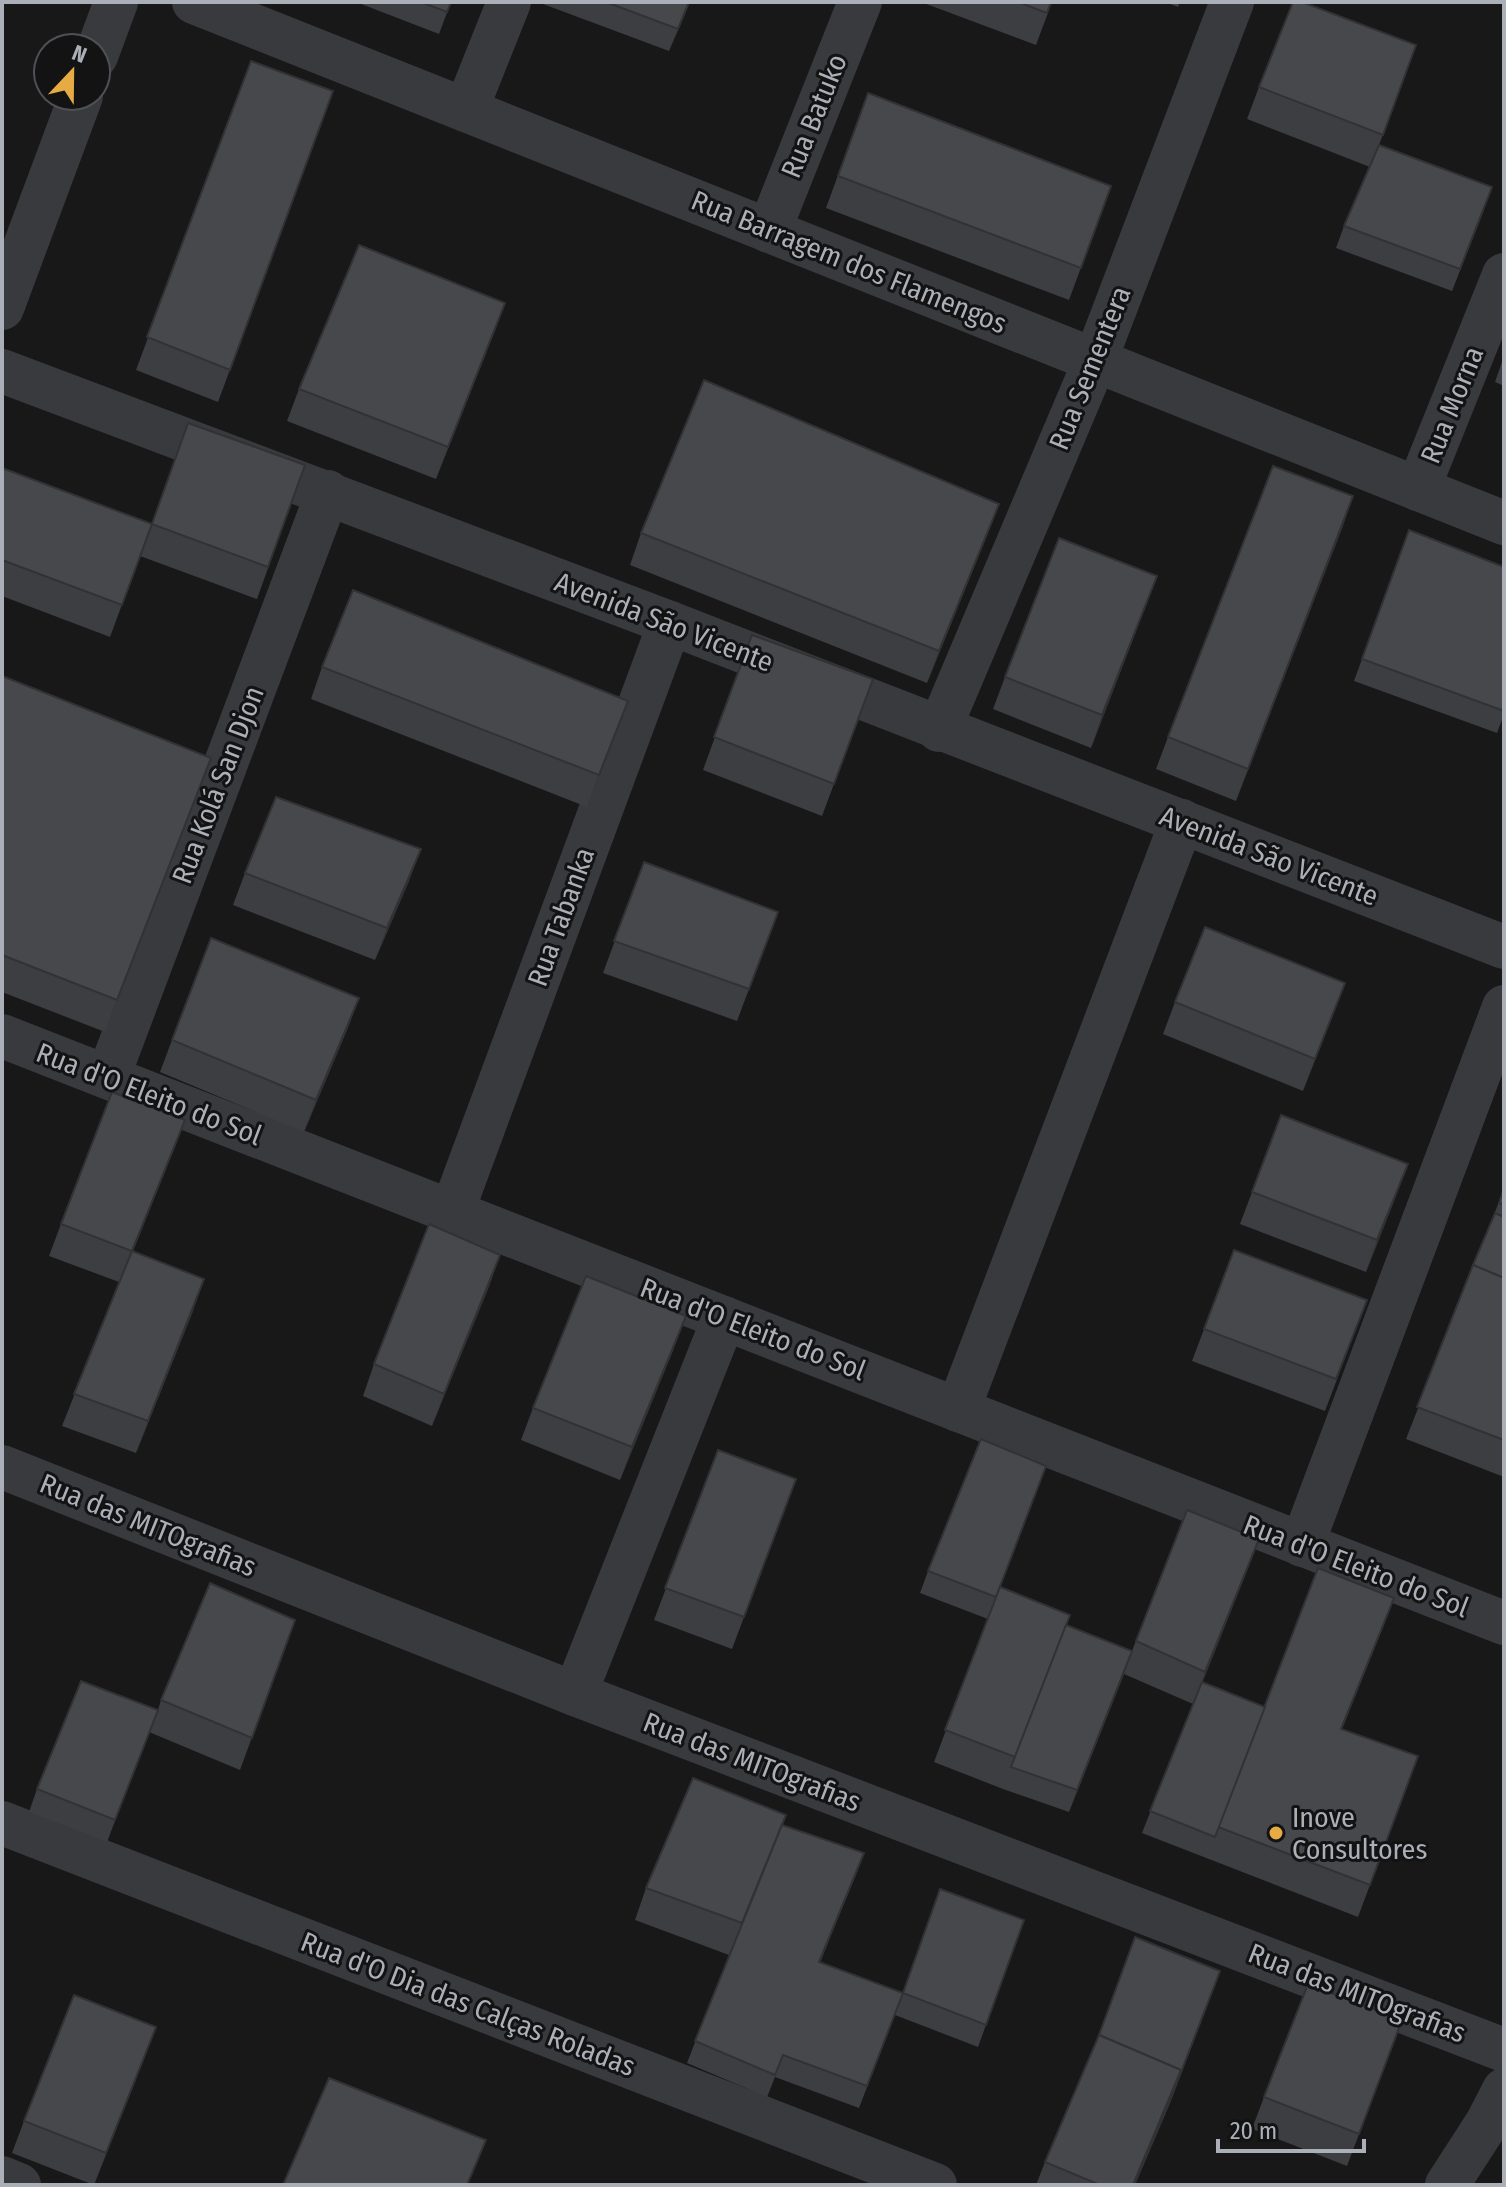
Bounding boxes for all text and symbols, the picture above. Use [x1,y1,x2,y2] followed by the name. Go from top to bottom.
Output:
[32,32,112,112] north arrow
[68,39,90,69] text: N
[774,49,854,183] street label: Rua Batuko
[687,184,1011,340] street label: Rua Barragem dos Flamengos
[1042,282,1138,454] street label: Rua Sementera
[1414,342,1490,468] street label: Rua Morna
[550,565,778,679] street label: Avenida São Vicente
[165,682,271,888] street label: Rua Kolá San Djon
[1155,799,1383,913] street label: Avenida São Vicente
[521,843,601,991] street label: Rua Tabanka
[32,1036,266,1152] street label: Rua d'O Eleito do Sol
[636,1271,870,1387] street label: Rua d'O Eleito do Sol
[35,1467,261,1583] street label: Rua das MITOgrafias
[1239,1508,1473,1624] street label: Rua d'O Eleito do Sol
[639,1705,865,1819] street label: Rua das MITOgrafias
[1292,1801,1427,1866] place label: Inove Consultores
[1267,1824,1285,1842] marker: Inove Consultores
[296,1925,640,2083] street label: Rua d'O Dia das Calças Roladas
[1244,1936,1470,2050] street label: Rua das MITOgrafias
[1218,2103,1364,2153] scale bar
[1230,2117,1277,2145] text: 20 m

